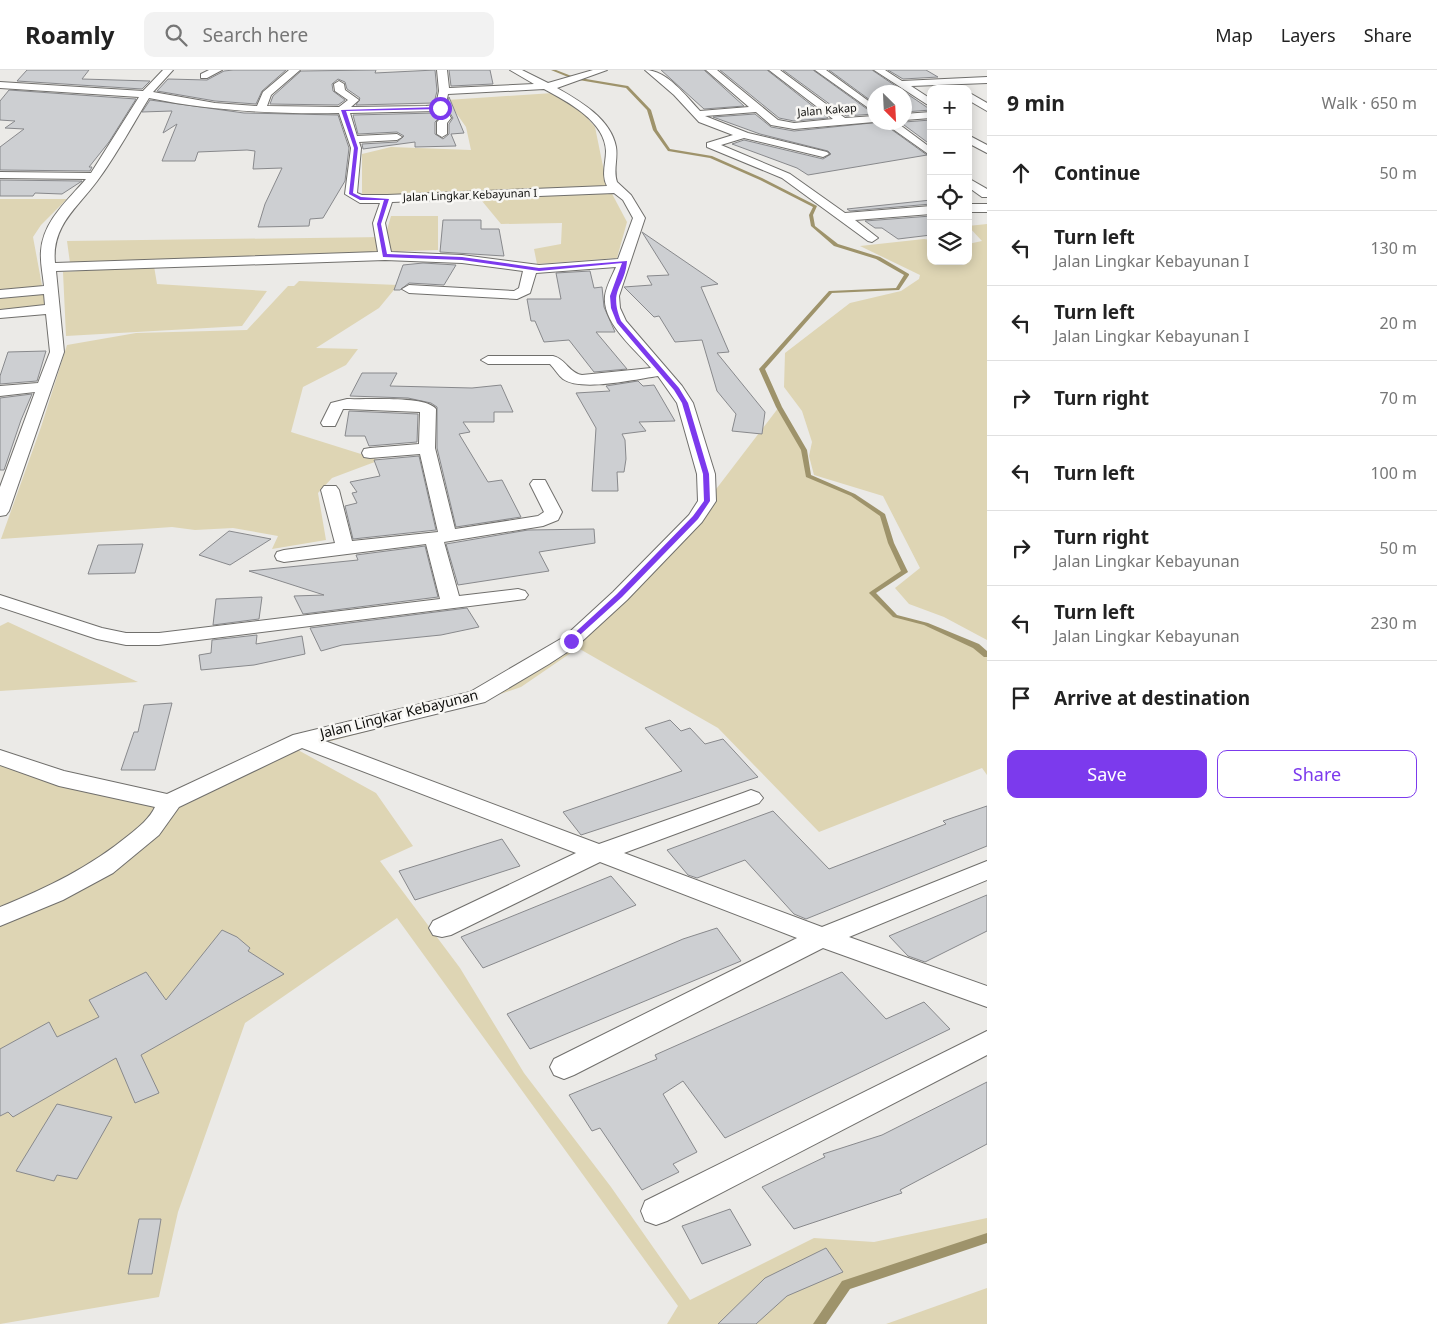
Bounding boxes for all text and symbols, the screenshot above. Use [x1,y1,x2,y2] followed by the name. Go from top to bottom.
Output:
[144,12,494,57] search box
[25,18,114,51] text: Roamly
[162,21,190,49] icon: search
[202,22,308,48] text: Search here
[1215,23,1253,47] text: Map
[1281,23,1336,47] text: Layers
[1364,23,1412,47] text: Share
[867,85,912,130] north arrow
[927,85,972,265] map controls
[927,85,972,130] button: +
[1007,89,1065,117] text: 9 min
[1322,92,1417,114] text: Walk · 650 m
[429,97,452,120] route start
[796,99,858,120] street label: Jalan Kakap
[927,130,972,175] button: −
[1007,159,1035,187] icon: ahead
[1054,160,1140,186] text: Continue
[1380,162,1417,184] text: 50 m
[927,175,972,220] button: locate
[402,185,538,204] street label: Jalan Lingkar Kebayunan I
[927,220,972,265] button: layers
[1054,224,1135,250] text: Turn left
[1007,234,1035,262] icon: left
[1370,237,1417,259] text: 130 m
[1054,250,1249,272] text: Jalan Lingkar Kebayunan I
[1054,299,1135,325] text: Turn left
[1007,309,1035,337] icon: left
[1380,312,1417,334] text: 20 m
[1054,325,1249,347] text: Jalan Lingkar Kebayunan I
[1007,384,1035,412] icon: right
[1054,385,1149,411] text: Turn right
[1380,387,1417,409] text: 70 m
[1007,459,1035,487] icon: left
[1054,460,1135,486] text: Turn left
[1370,462,1417,484] text: 100 m
[1054,524,1149,550] text: Turn right
[1007,534,1035,562] icon: right
[1380,537,1417,559] text: 50 m
[1054,550,1240,572] text: Jalan Lingkar Kebayunan
[1054,599,1135,625] text: Turn left
[1007,609,1035,637] icon: left
[1370,612,1417,634] text: 230 m
[1054,625,1240,647] text: Jalan Lingkar Kebayunan
[560,630,583,653] route end
[1007,684,1035,712] icon: arrive
[316,685,480,743] street label: Jalan Lingkar Kebayunan
[1054,685,1250,711] text: Arrive at destination
[1007,750,1207,798] button: Save
[1217,750,1417,798] button: Share

